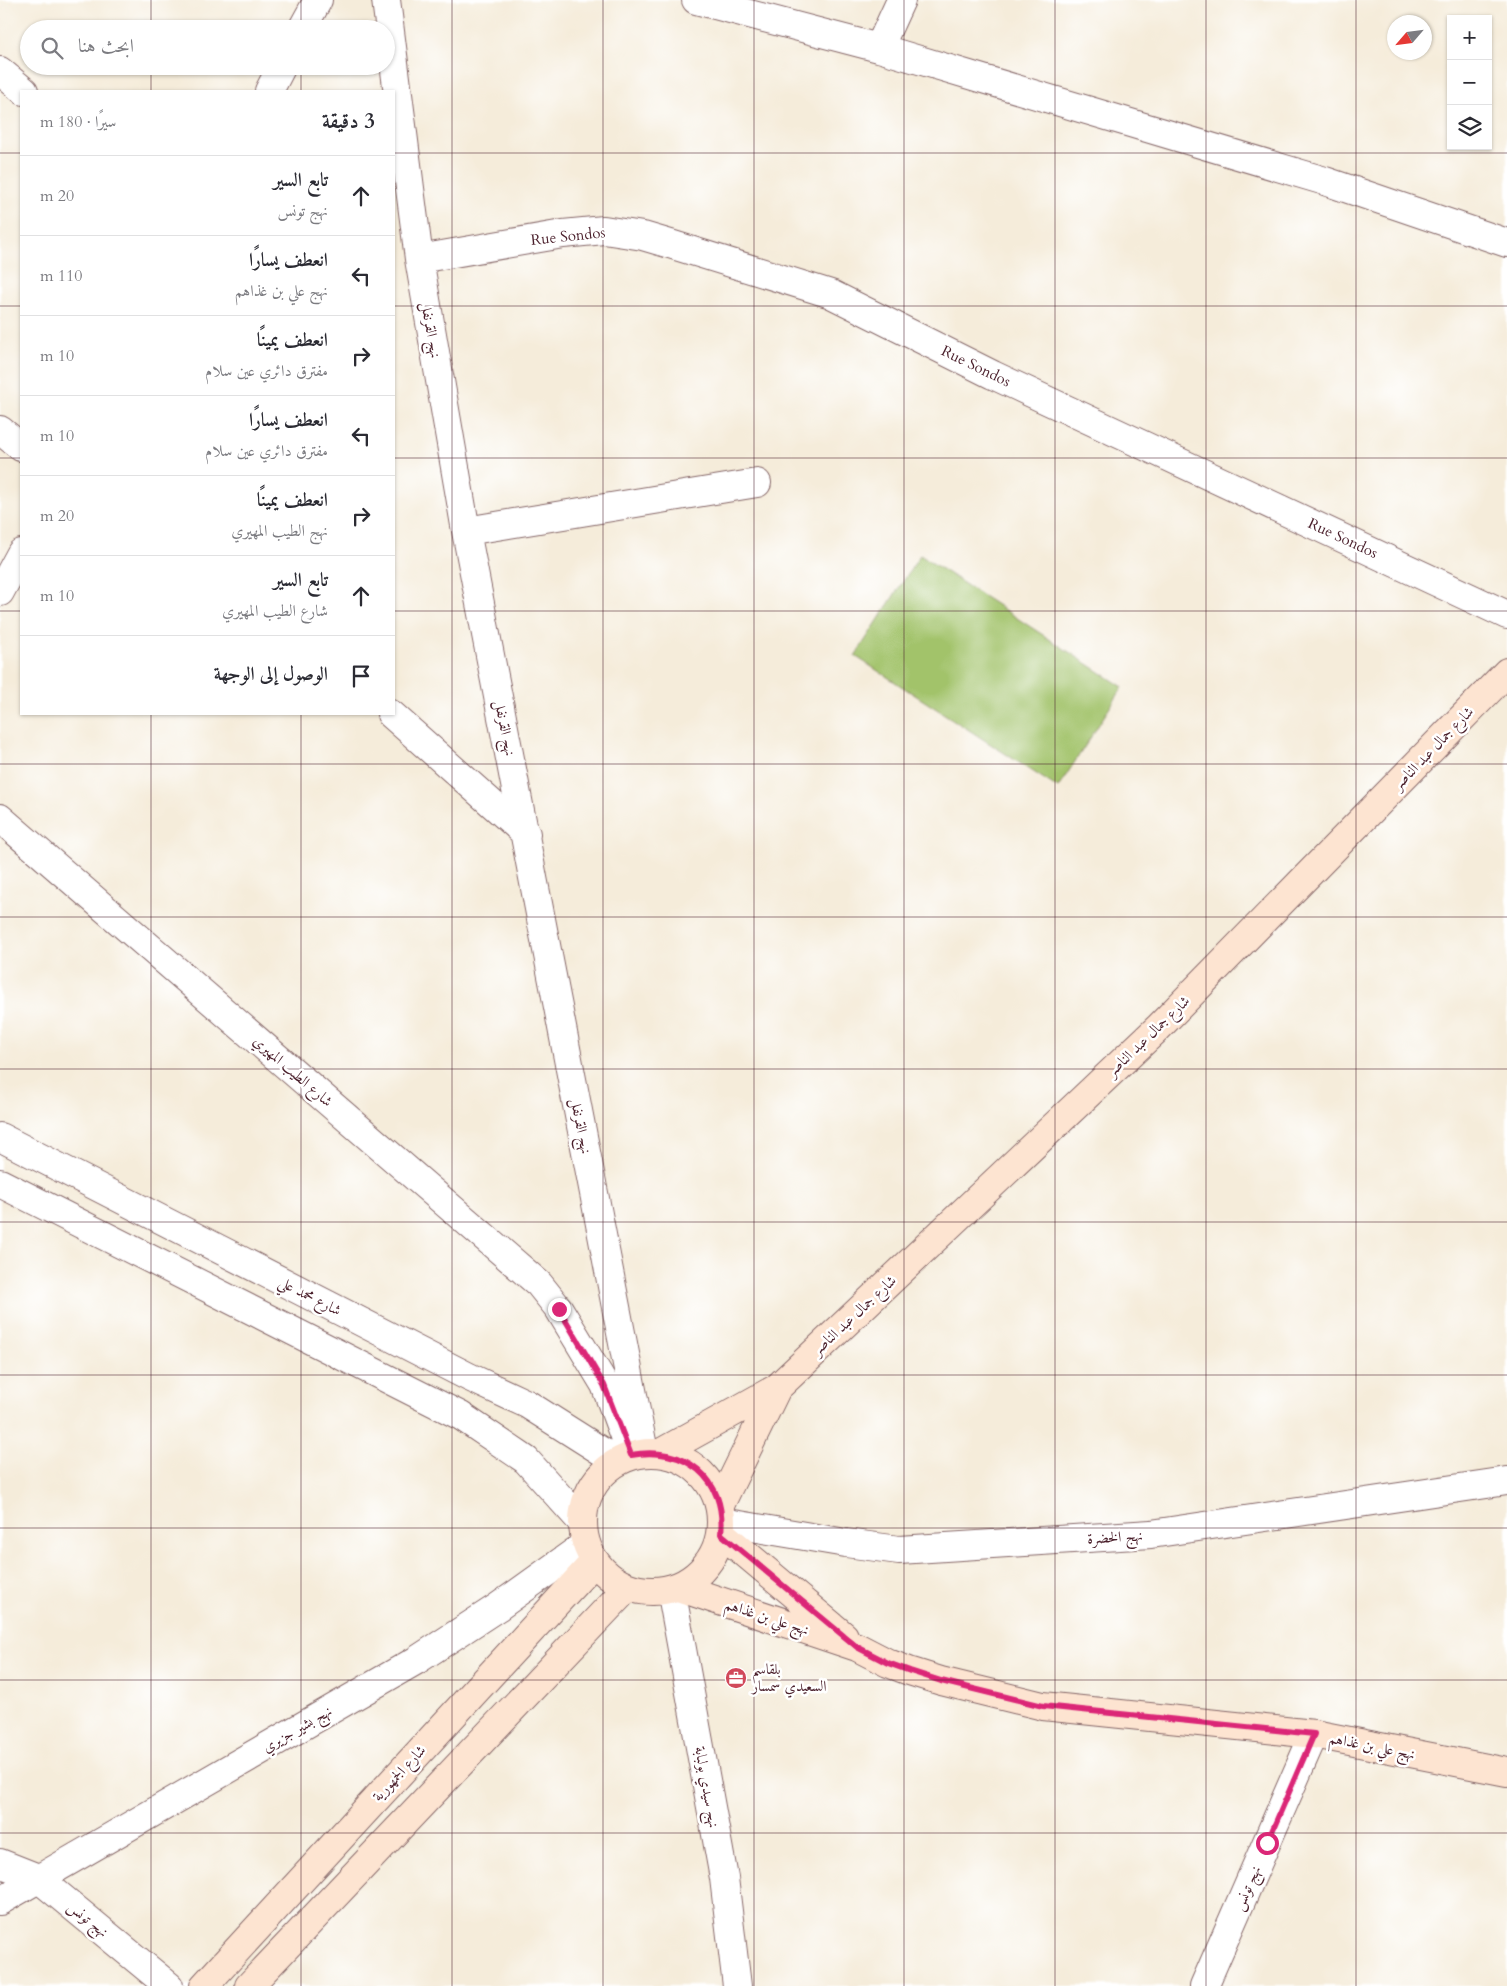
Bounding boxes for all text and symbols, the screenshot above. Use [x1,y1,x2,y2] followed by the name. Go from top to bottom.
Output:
[1387,15,1432,60] north arrow
[1447,15,1492,150] map controls
[1447,15,1492,60] button: +
[20,20,395,75] search box
[78,33,134,59] text: ابحث هنا
[38,34,66,62] icon: search
[1447,60,1492,105] button: −
[1447,105,1492,150] button: layers
[322,107,375,136] text: 3 دقيقة
[40,111,116,133] text: سيرًا · 180 m
[273,167,328,193] text: تابع السير
[347,182,375,210] icon: ahead
[40,185,74,207] text: 20 m
[278,200,328,222] text: نهج تونس
[530,222,606,250] street label: Rue Sondos
[249,247,328,273] text: انعطف يسارًا
[347,262,375,290] icon: left
[40,265,82,287] text: 110 m
[235,280,328,302] text: نهج علي بن غذاهم
[412,300,446,360] street label: نهج القرنفل
[257,327,328,353] text: انعطف يمينًا
[938,341,1014,391] street label: Rue Sondos
[347,342,375,370] icon: right
[40,345,74,367] text: 10 m
[205,360,328,382] text: مفترق دائري عين سلام
[249,407,328,433] text: انعطف يسارًا
[347,422,375,450] icon: left
[40,425,74,447] text: 10 m
[205,440,328,462] text: مفترق دائري عين سلام
[257,487,328,513] text: انعطف يمينًا
[347,502,375,530] icon: right
[40,505,74,527] text: 20 m
[1305,513,1381,563] street label: Rue Sondos
[231,520,328,542] text: نهج الطيب المهيري
[273,567,328,593] text: تابع السير
[347,582,375,610] icon: ahead
[40,585,74,607] text: 10 m
[222,600,328,622] text: شارع الطيب المهيري
[214,661,328,687] text: الوصول إلى الوجهة
[347,662,375,690] icon: arrive
[486,698,520,758] street label: نهج القرنفل
[1387,702,1480,798] street label: شارع جمال عبد الناصر
[1101,991,1196,1084] street label: شارع جمال عبد الناصر
[247,1031,337,1113] street label: شارع الطيب المهيري
[562,1096,596,1156] street label: نهج القرنفل
[806,1271,903,1363] street label: شارع جمال عبد الناصر
[273,1272,345,1324] street label: شارع محمد علي
[548,1298,571,1321] route end
[1087,1526,1144,1552] street label: نهج الخضرة
[721,1594,812,1644] street label: نهج علي بن غذاهم
[750,1659,827,1698] place label: بلقاسم السعيدي سمسار
[724,1666,748,1690] office icon: بلقاسم السعيدي سمسار
[258,1701,338,1761] street label: نهج بشير جزيري
[1326,1728,1417,1768] street label: نهج علي بن غذاهم
[368,1740,433,1808] street label: شارع الجمهورية
[686,1745,724,1830] street label: نهج سيدي بولبابة
[1256,1832,1279,1855] route start
[1228,1862,1269,1915] street label: نهج تونس
[61,1896,113,1945] street label: نهج تونس

